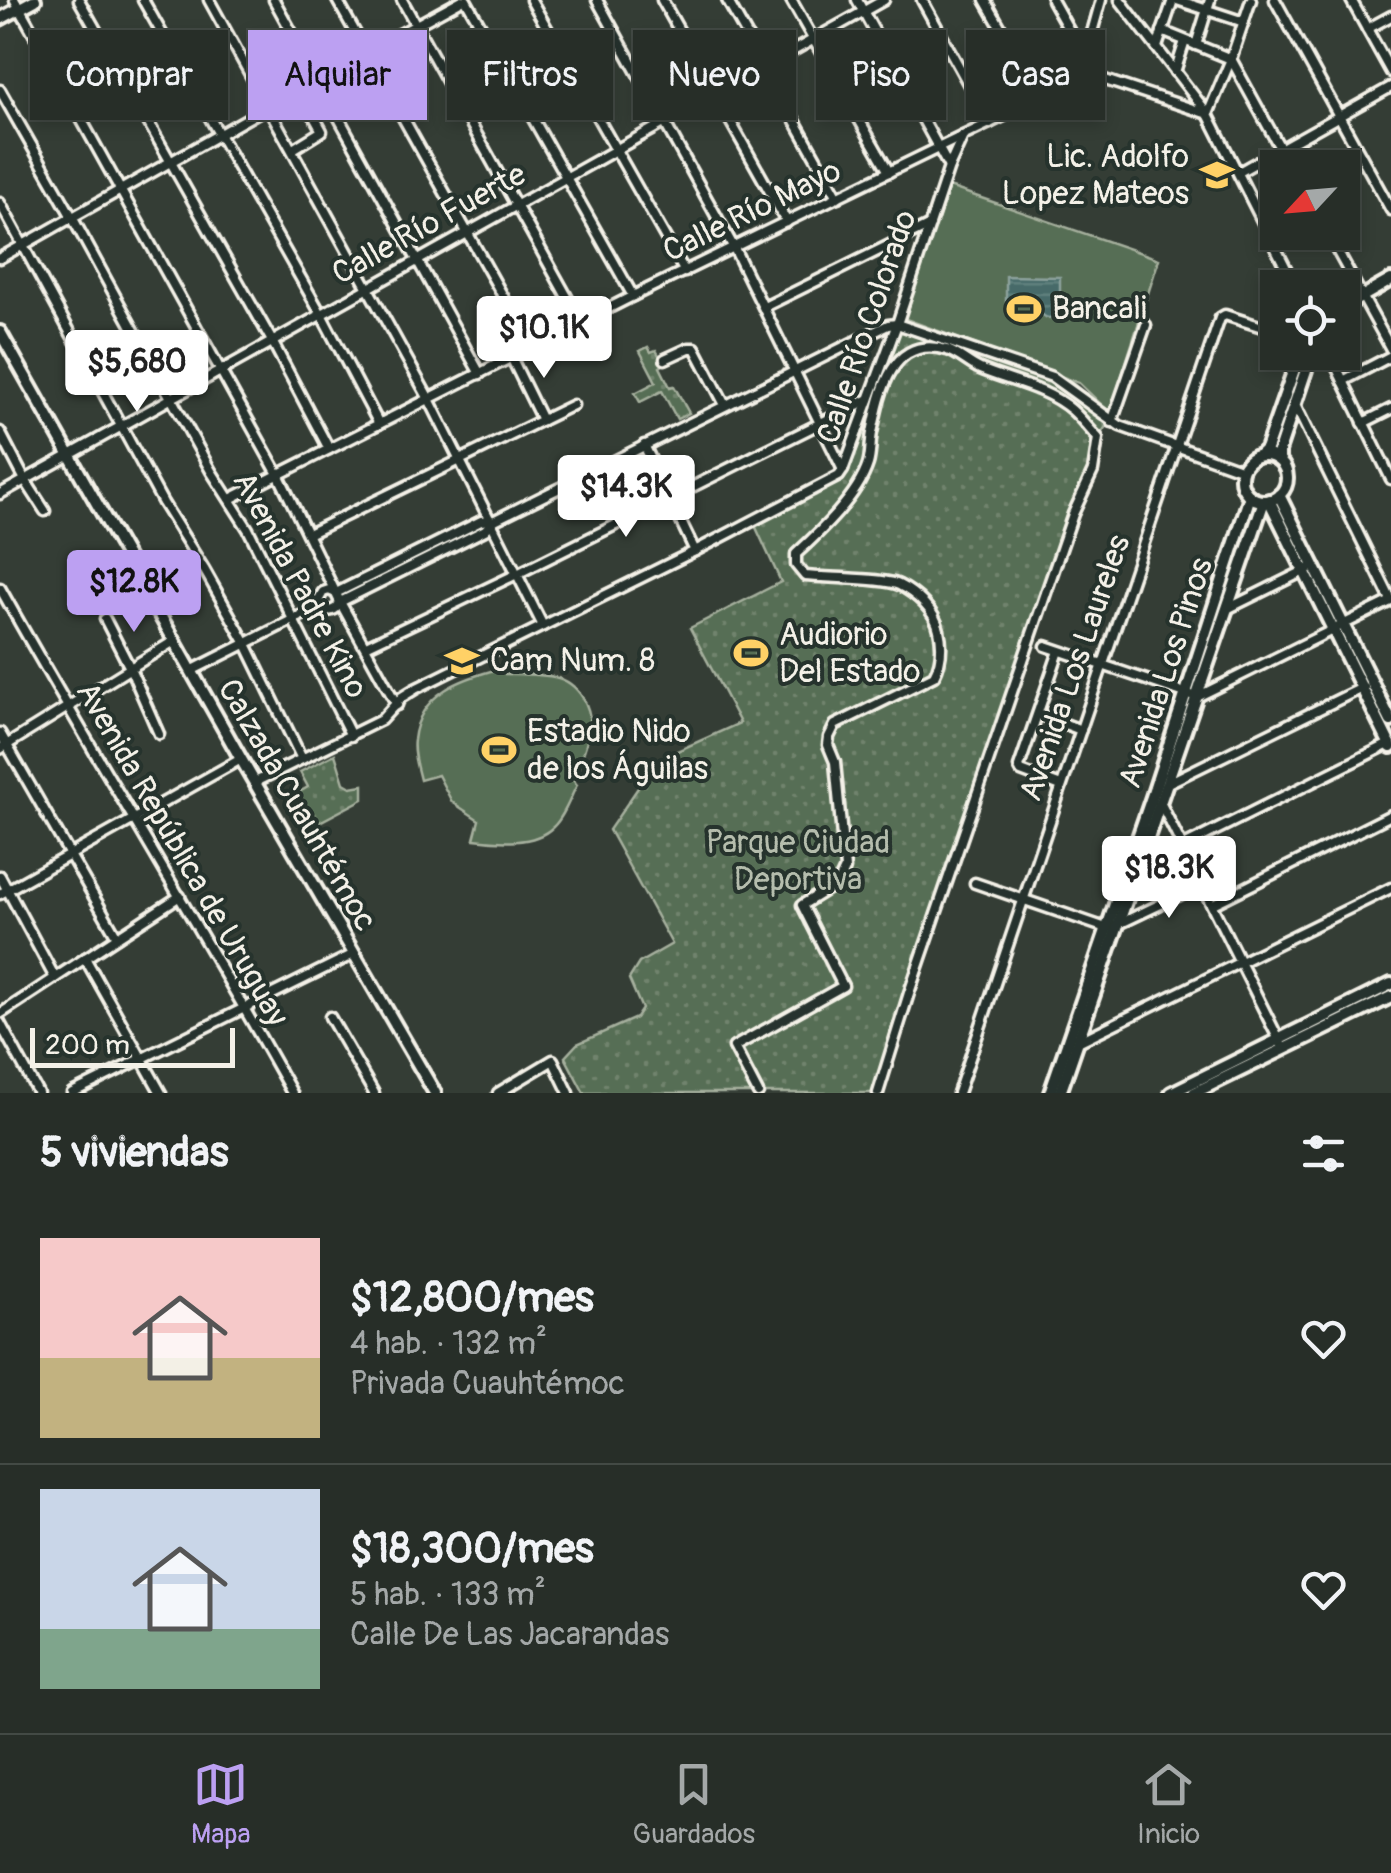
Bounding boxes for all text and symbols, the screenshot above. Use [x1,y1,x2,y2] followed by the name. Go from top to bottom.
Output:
[30,30,228,120] chip: Comprar
[248,30,427,120] chip: Alquilar
[447,30,613,120] chip: Filtros
[633,30,796,120] chip: Nuevo
[816,30,946,120] chip: Piso
[966,30,1105,120] chip: Casa
[1002,137,1189,214] place label: Lic. Adolfo Lopez Mateos
[1260,150,1360,250] north arrow
[1260,150,1360,370] map controls
[657,151,847,271] street label: Calle Río Mayo
[325,154,533,294] street label: Calle Río Fuerte
[1198,156,1236,194] school or university icon: Lic. Adolfo Lopez Mateos
[808,205,926,449] street label: Calle Río Colorado
[1260,270,1360,370] button: locate
[1052,289,1147,329] place label: Bancali
[1005,290,1043,328] sports icon: Bancali
[463,296,625,381] pin: $10.1K
[499,308,589,348] text: $10.1K
[56,330,218,415] pin: $5,680
[87,342,187,382] text: $5,680
[545,455,707,540] pin: $14.3K
[223,465,377,705] street label: Avenida Padre Kino
[580,467,672,507] text: $14.3K
[1011,530,1139,806] street label: Avenida Los Laureles
[53,550,215,635] pin: $12.8K
[1110,553,1222,793] street label: Avenida Los Pinos
[89,562,179,602] text: $12.8K
[779,615,920,692] place label: Audiorio Del Estado
[732,634,770,672] sports icon: Audiorio Del Estado
[490,641,655,681] place label: Cam Num. 8
[443,642,481,680] school or university icon: Cam Num. 8
[209,672,385,938] street label: Calzada Cuauhtémoc
[67,675,297,1034] street label: Avenida República de Uruguay
[527,712,708,789] place label: Estadio Nido de los Águilas
[480,731,518,769] sports icon: Estadio Nido de los Águilas
[706,823,890,900] park label: Parque Ciudad Deportiva
[1088,836,1250,921] pin: $18.3K
[1124,848,1214,888] text: $18.3K
[30,1023,235,1068] scale bar
[45,1028,130,1063] text: 200 m
[1296,1126,1351,1181] icon: filters
[40,1127,228,1179] text: 5 viviendas
[350,1272,594,1324] text: $12,800/mes
[120,1278,240,1398] icon: home
[1296,1311,1351,1366] icon: heart
[350,1324,547,1364] text: 4 hab. · 132 m²
[350,1364,625,1404] text: Privada Cuauhtémoc
[350,1523,594,1575] text: $18,300/mes
[120,1529,240,1649] icon: home
[1296,1562,1351,1617] icon: heart
[350,1575,546,1615] text: 5 hab. · 133 m²
[350,1615,669,1655] text: Calle De Las Jacarandas
[191,1757,250,1852] tab: Mapa
[632,1757,755,1852] tab: Guardados
[1137,1757,1200,1852] tab: Inicio

